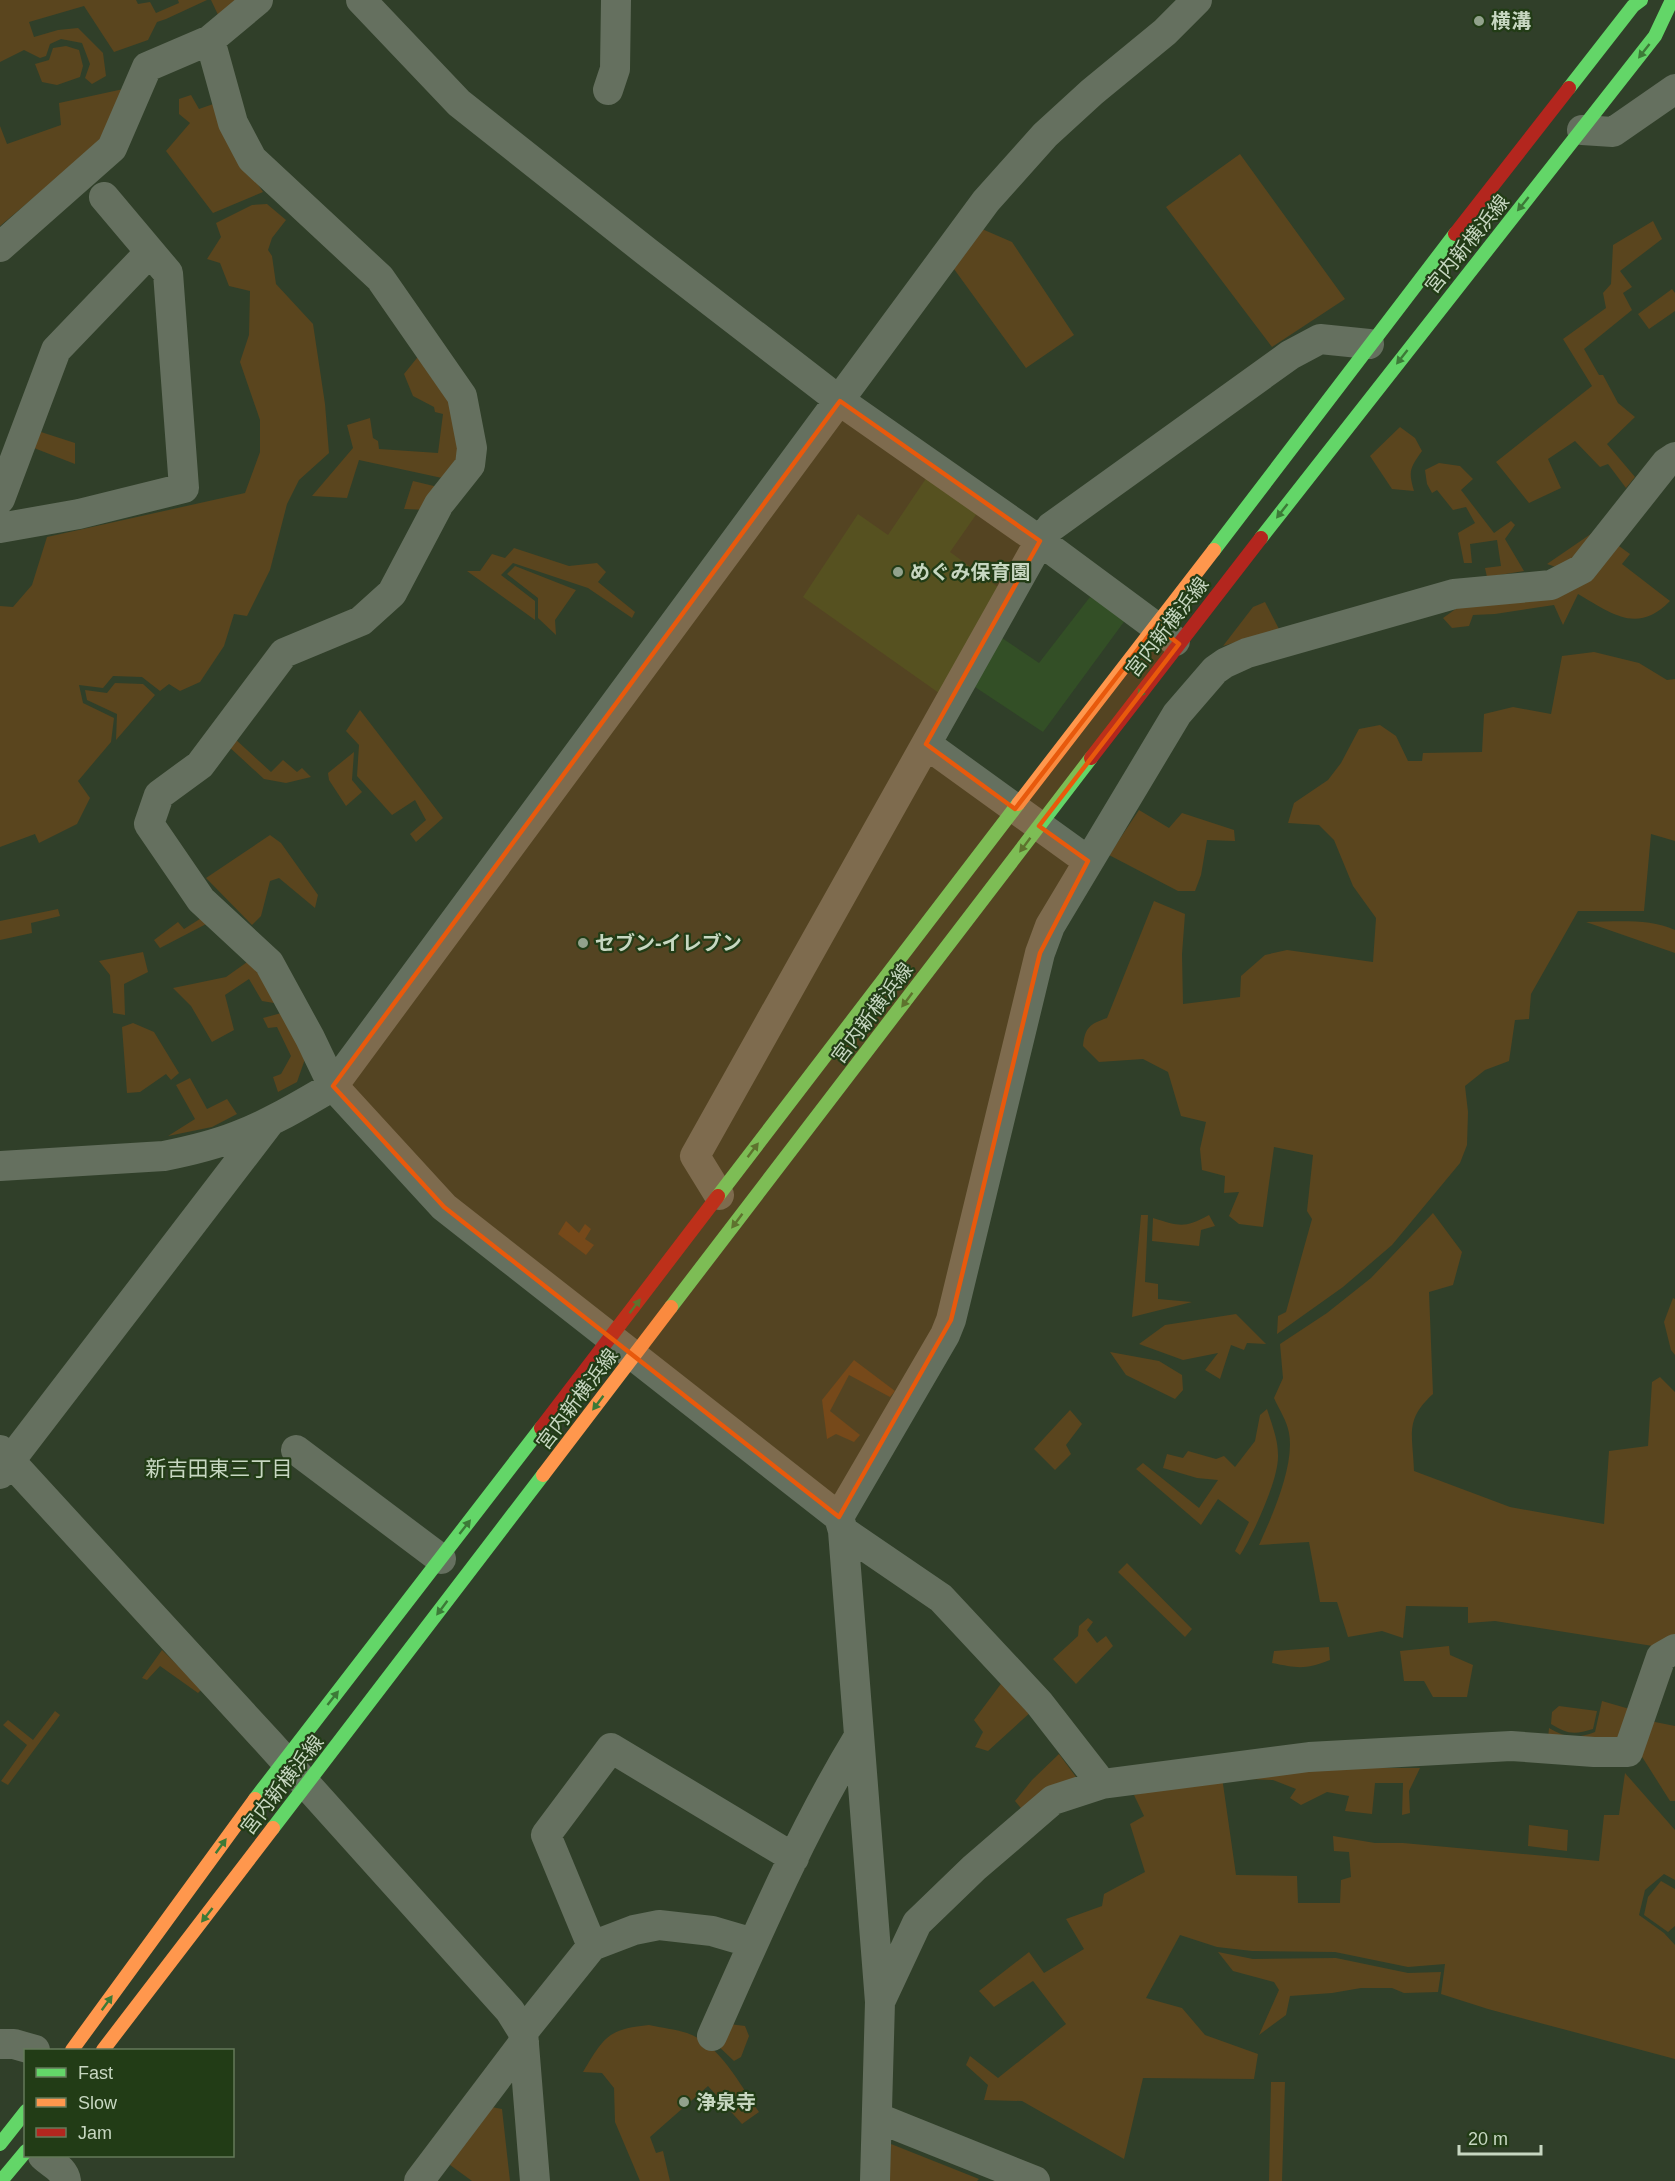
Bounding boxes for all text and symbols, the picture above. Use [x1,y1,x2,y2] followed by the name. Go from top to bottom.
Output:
[1491,10,1531,32] place label: 横溝
[1472,14,1486,28] marker: 横溝
[1638,43,1650,58] one-way arrow
[1421,190,1513,298] street label: 宮内新横浜線
[1517,196,1530,212] one-way arrow
[1396,349,1408,364] one-way arrow
[1277,503,1289,518] one-way arrow
[910,561,1031,583] place label: めぐみ保育園
[891,565,905,579] marker: めぐみ保育園
[1121,573,1213,681] street label: 宮内新横浜線
[1137,682,1150,698] one-way arrow
[1019,836,1031,852] one-way arrow
[595,932,742,954] place label: セブン-イレブン
[576,936,590,950] marker: セブン-イレブン
[827,958,917,1068] street label: 宮内新横浜線
[901,992,913,1007] one-way arrow
[747,1143,759,1159] one-way arrow
[731,1213,743,1229] one-way arrow
[629,1298,642,1314] one-way arrow
[532,1344,622,1454] street label: 宮内新横浜線
[593,1396,605,1411] one-way arrow
[146,1457,293,1480] district label: 新吉田東三丁目
[459,1519,472,1535] one-way arrow
[436,1600,448,1616] one-way arrow
[326,1690,338,1705] one-way arrow
[236,1731,328,1839] street label: 宮内新横浜線
[215,1838,227,1853] one-way arrow
[200,1907,213,1923] one-way arrow
[100,1996,112,2011] one-way arrow
[24,2049,234,2157] legend
[78,2063,113,2083] text: Fast
[696,2091,756,2113] place label: 浄泉寺
[78,2093,118,2113] text: Slow
[677,2095,691,2109] marker: 浄泉寺
[1459,2118,1542,2156] scale bar
[78,2123,112,2143] text: Jam
[1468,2129,1508,2149] text: 20 m

